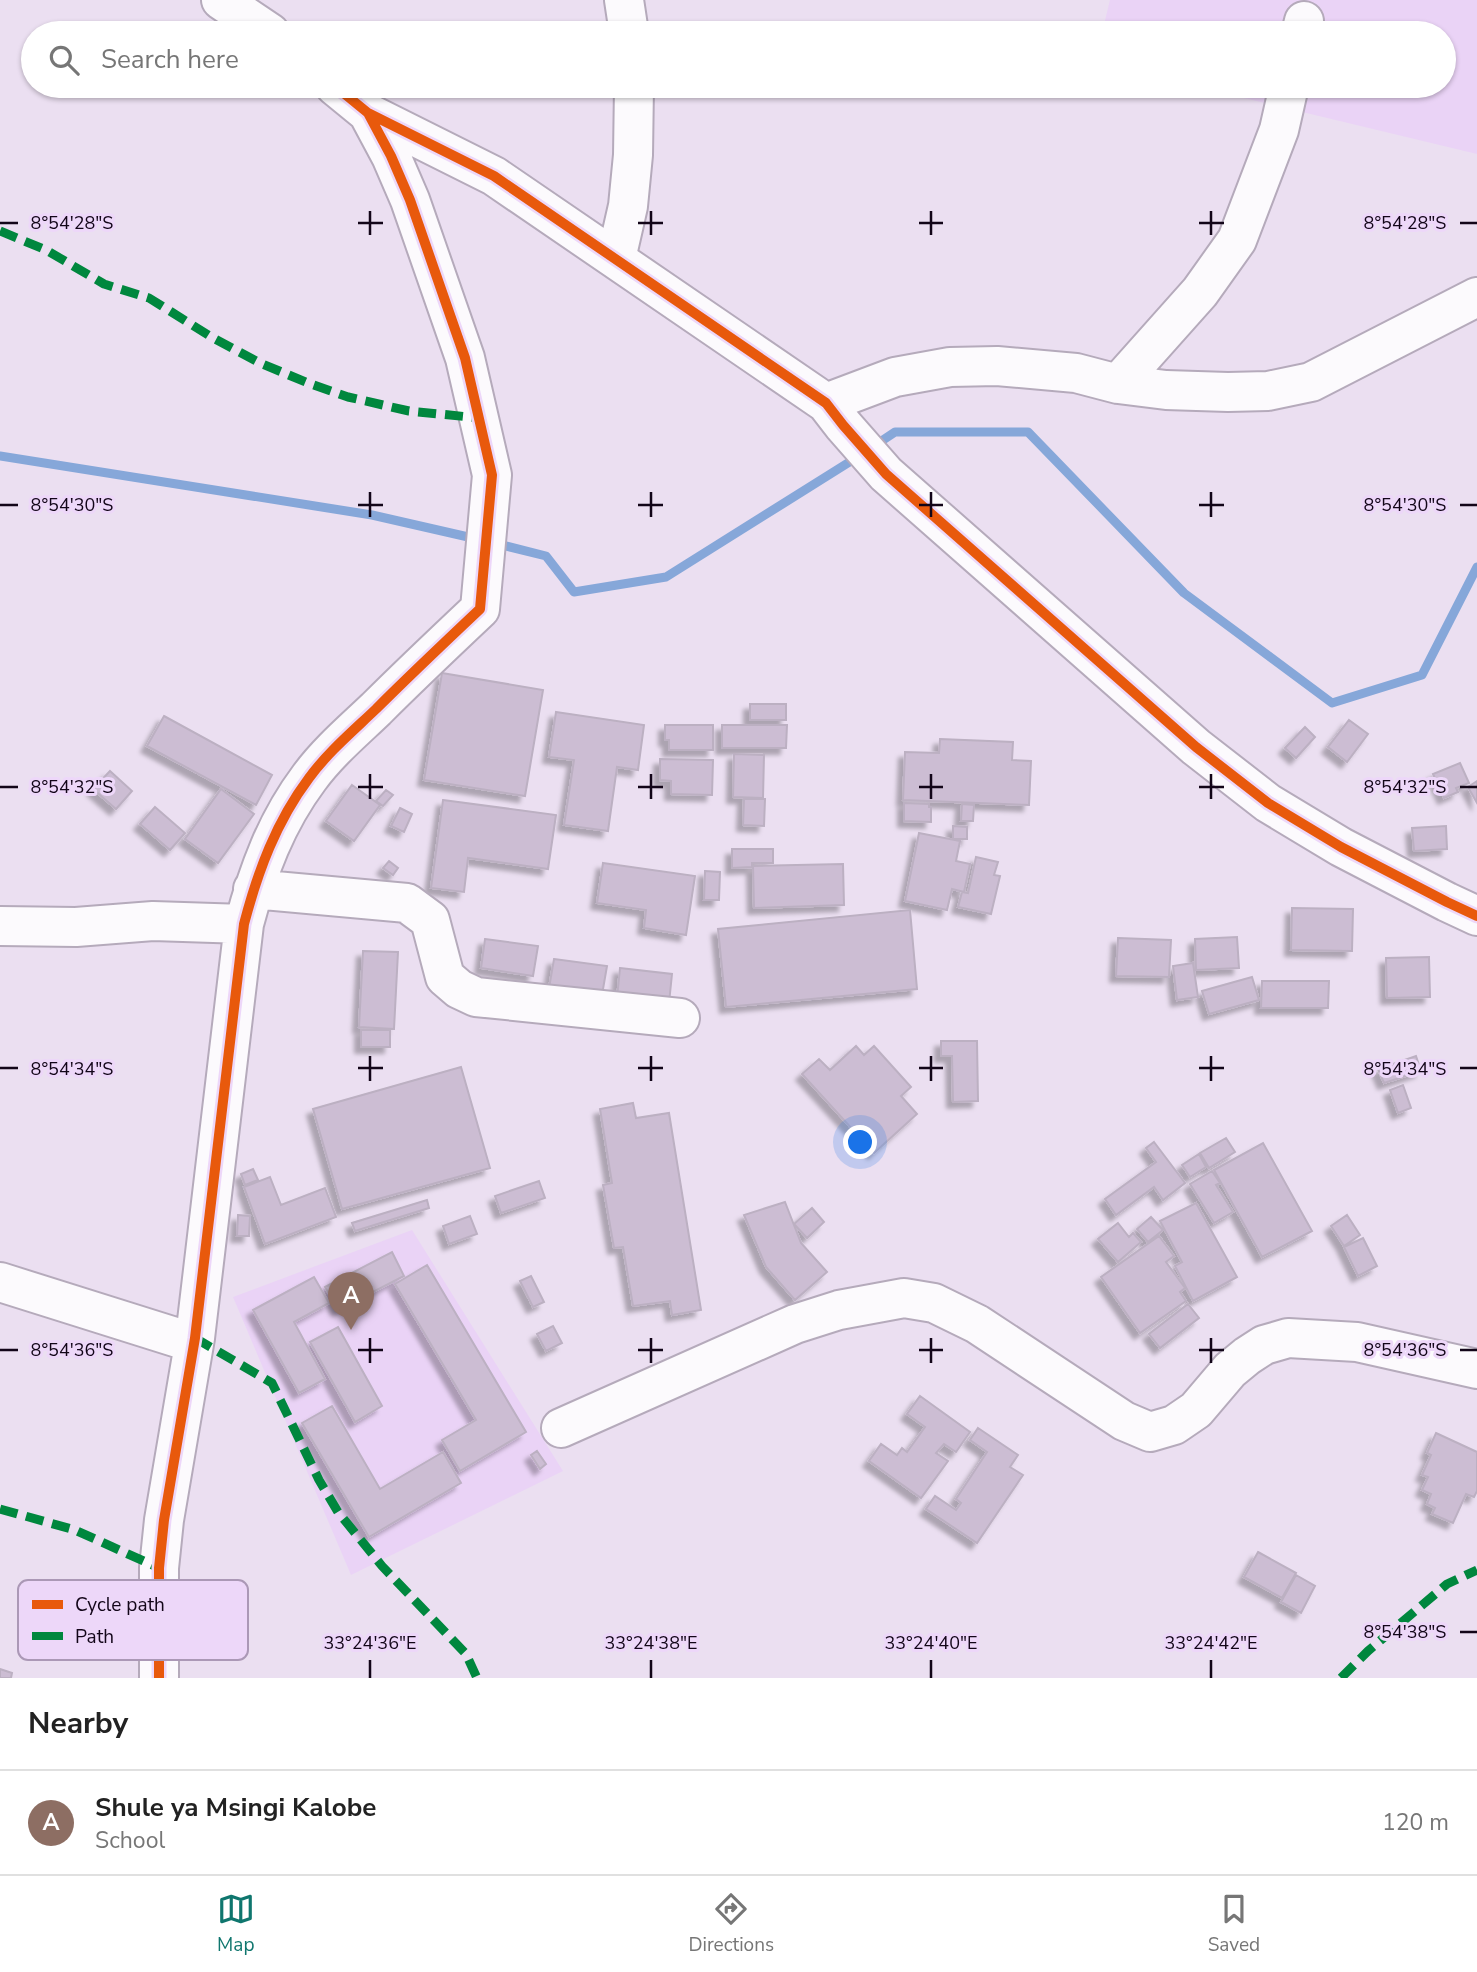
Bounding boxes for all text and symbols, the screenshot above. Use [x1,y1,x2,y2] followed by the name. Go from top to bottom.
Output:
[21,21,1456,98] search box
[45,41,83,79] icon: search
[101,42,239,77] text: Search here
[31,211,113,235] text: 8°54'28"S
[1364,211,1446,235] text: 8°54'28"S
[31,493,113,517] text: 8°54'30"S
[1364,493,1446,517] text: 8°54'30"S
[31,775,113,799] text: 8°54'32"S
[1364,775,1446,799] text: 8°54'32"S
[31,1057,113,1081] text: 8°54'34"S
[1364,1057,1446,1081] text: 8°54'34"S
[843,1125,877,1159] your location
[328,1272,374,1330] pin: A
[31,1338,113,1362] text: 8°54'36"S
[1364,1338,1446,1362] text: 8°54'36"S
[18,1580,248,1660] legend
[75,1592,165,1618] text: Cycle path
[1364,1620,1446,1644] text: 8°54'38"S
[75,1624,114,1650] text: Path
[324,1631,417,1655] text: 33°24'36"E
[605,1631,698,1655] text: 33°24'38"E
[885,1631,978,1655] text: 33°24'40"E
[1165,1631,1258,1655] text: 33°24'42"E
[28,1703,128,1744] text: Nearby
[95,1790,376,1825] text: Shule ya Msingi Kalobe
[42,1807,60,1838] text: A
[1382,1807,1449,1838] text: 120 m
[95,1825,165,1856] text: School
[217,1890,255,1958] tab: Map
[688,1890,774,1958] tab: Directions
[1208,1890,1260,1958] tab: Saved

